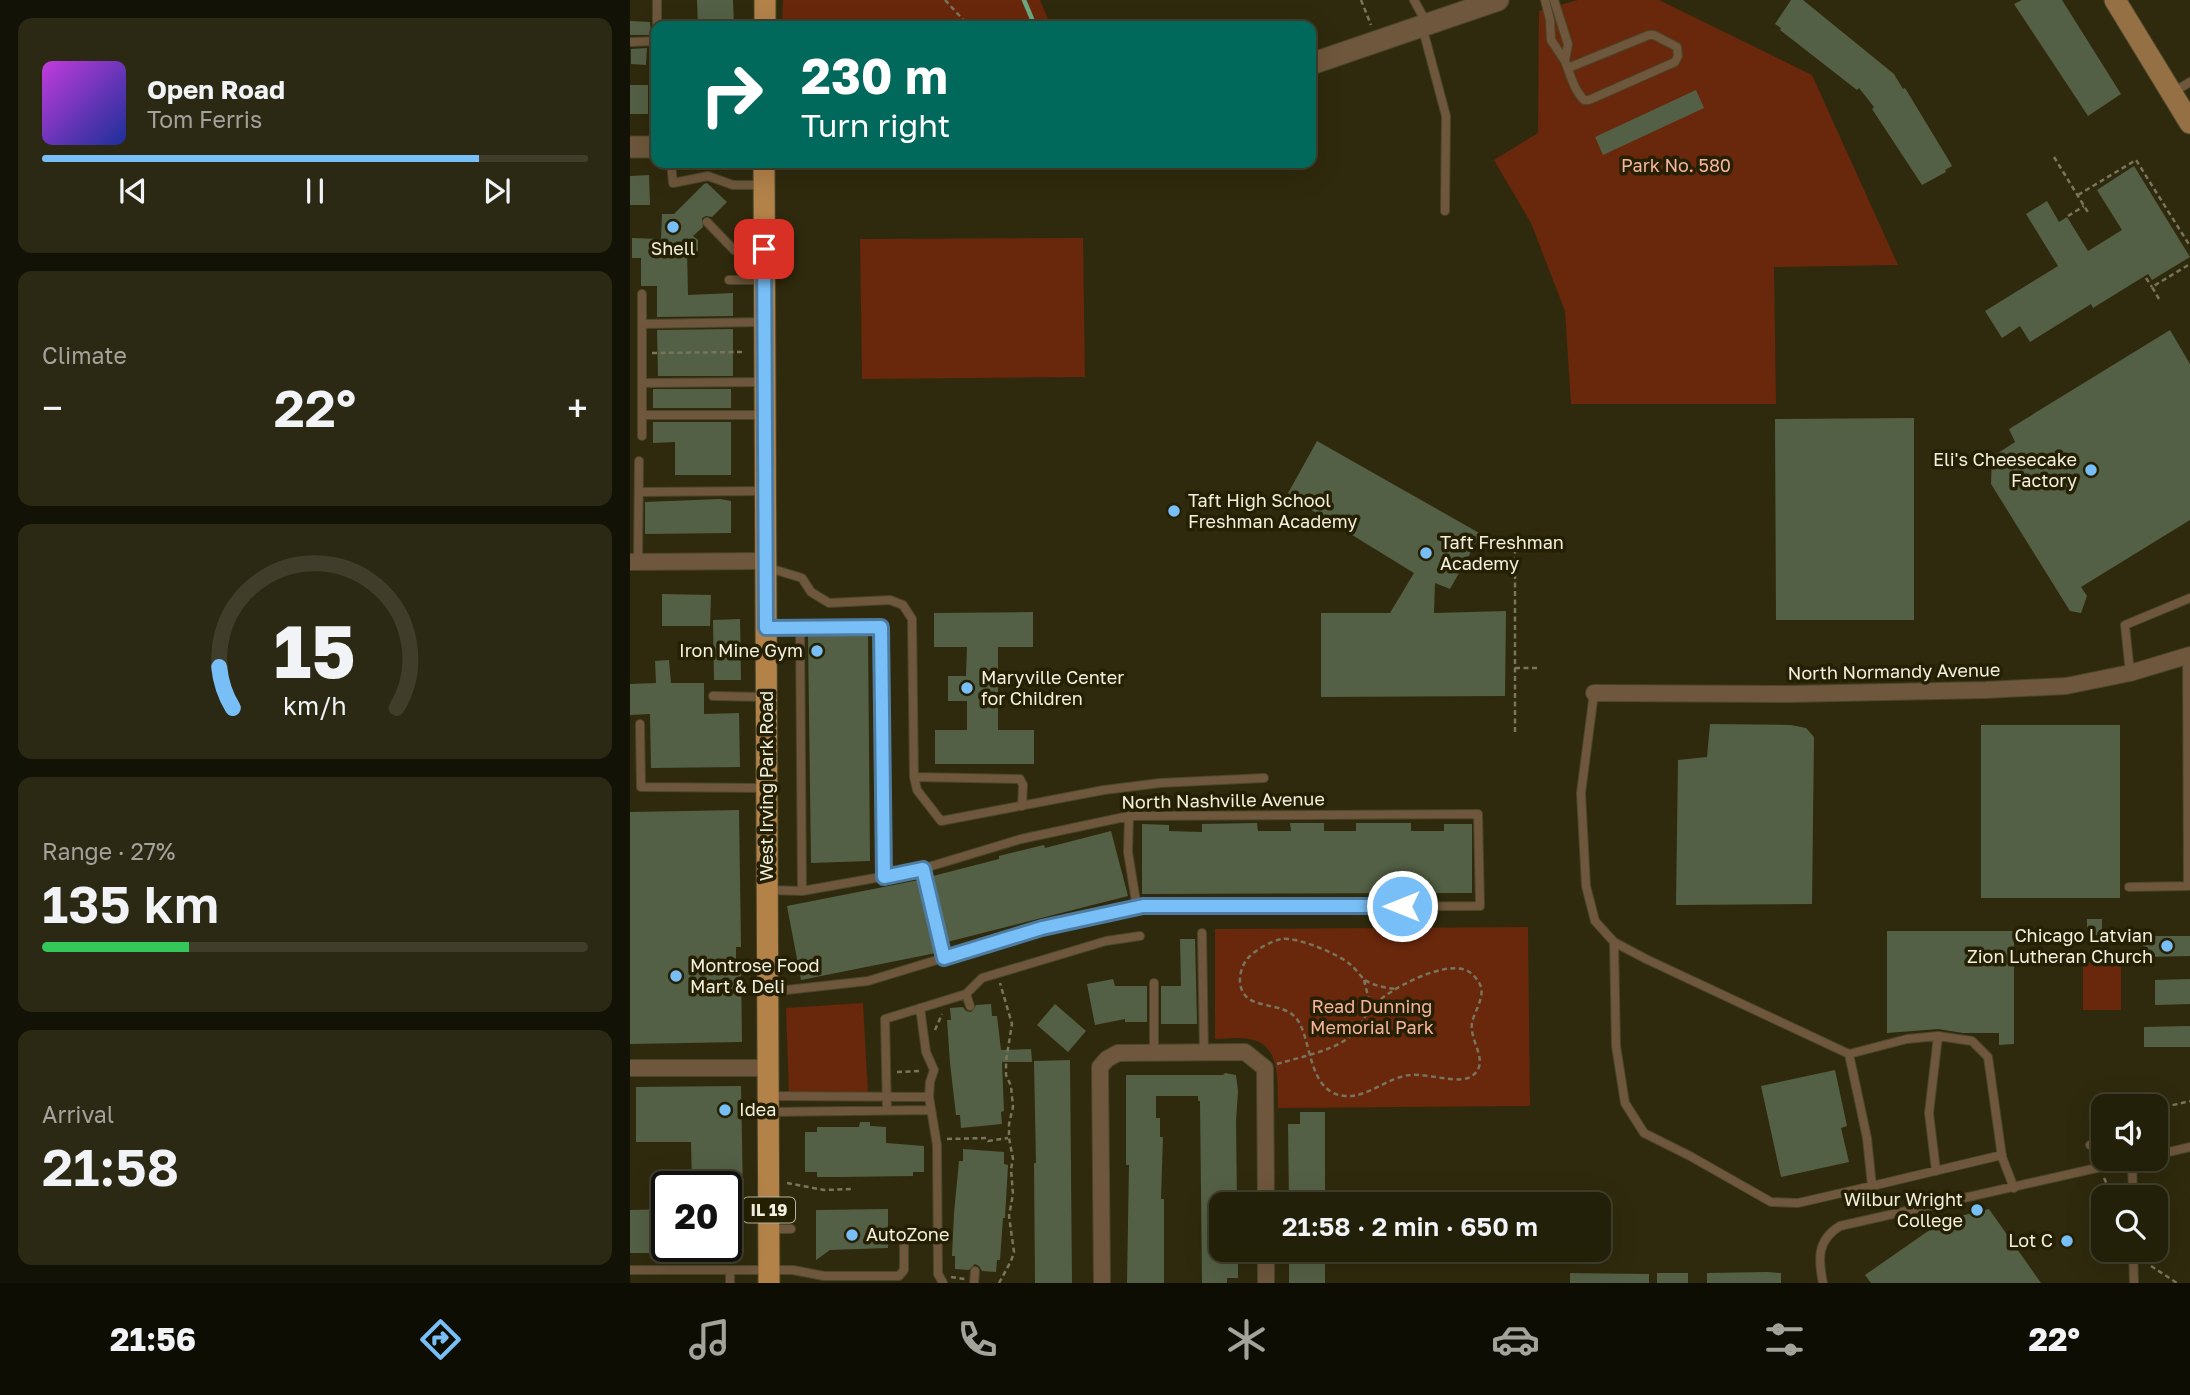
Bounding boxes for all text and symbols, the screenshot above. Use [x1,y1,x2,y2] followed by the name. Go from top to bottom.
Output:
[801,46,948,105] text: 230 m
[686,49,777,140] icon: right
[147,74,285,105] text: Open Road
[147,105,262,133] text: Tom Ferris
[801,106,950,144] text: Turn right
[1621,154,1731,176] park label: Park No. 580
[114,172,152,210] icon: previous
[296,172,334,210] icon: pause
[478,172,516,210] icon: next
[665,219,681,235] marker: Shell
[734,219,794,279] pin
[745,230,783,268] icon: arrive
[651,237,696,259] place label: Shell
[42,341,127,369] text: Climate
[274,376,356,438] text: 22°
[42,385,63,430] text: −
[567,385,588,430] text: +
[1933,448,2077,491] place label: Eli's Cheesecake Factory
[2083,462,2099,478] marker: Eli's Cheesecake Factory
[1188,489,1357,532] place label: Taft High School Freshman Academy
[1166,503,1182,519] marker: Taft High School Freshman Academy
[1440,531,1564,574] place label: Taft Freshman Academy
[1418,545,1434,561] marker: Taft Freshman Academy
[274,607,356,694] text: 15
[679,639,803,661] place label: Iron Mine Gym
[809,643,825,659] marker: Iron Mine Gym
[1788,658,2000,684] street label: North Normandy Avenue
[981,666,1124,709] place label: Maryville Center for Children
[959,680,975,696] marker: Maryville Center for Children
[283,689,347,720] text: km/h
[755,691,777,881] street label: West Irving Park Road
[1121,787,1325,813] street label: North Nashville Avenue
[42,837,175,865] text: Range · 27%
[1365,869,1439,943] position arrow
[42,872,219,934] text: 135 km
[1967,924,2153,967] place label: Chicago Latvian Zion Lutheran Church
[2159,938,2175,954] marker: Chicago Latvian Zion Lutheran Church
[690,954,820,997] place label: Montrose Food Mart & Deli
[668,968,684,984] marker: Montrose Food Mart & Deli
[1310,995,1434,1038] park label: Read Dunning Memorial Park
[2091,1094,2168,1262] map controls
[2091,1094,2168,1171] button: sound
[739,1098,776,1120] place label: Idea
[42,1100,114,1128] text: Arrival
[717,1102,733,1118] marker: Idea
[42,1135,179,1197] text: 21:58
[651,1171,742,1262] speed limit sign: 20
[2091,1185,2168,1262] button: search
[1844,1188,1963,1231] place label: Wilbur Wright College
[743,1198,795,1222] road number: IL 19
[1969,1202,1985,1218] marker: Wilbur Wright College
[1282,1211,1538,1242] text: 21:58 · 2 min · 650 m
[866,1223,949,1245] place label: AutoZone
[844,1227,860,1243] marker: AutoZone
[2008,1229,2053,1251] place label: Lot C
[2059,1233,2075,1249] marker: Lot C
[416,1315,465,1364] icon: directions
[685,1315,734,1364] icon: music
[953,1315,1002,1364] icon: phone
[1222,1315,1271,1364] icon: climate
[1491,1315,1540,1364] icon: car
[1760,1315,1809,1364] icon: filters
[110,1320,196,1358] text: 21:56
[2029,1320,2080,1358] text: 22°

